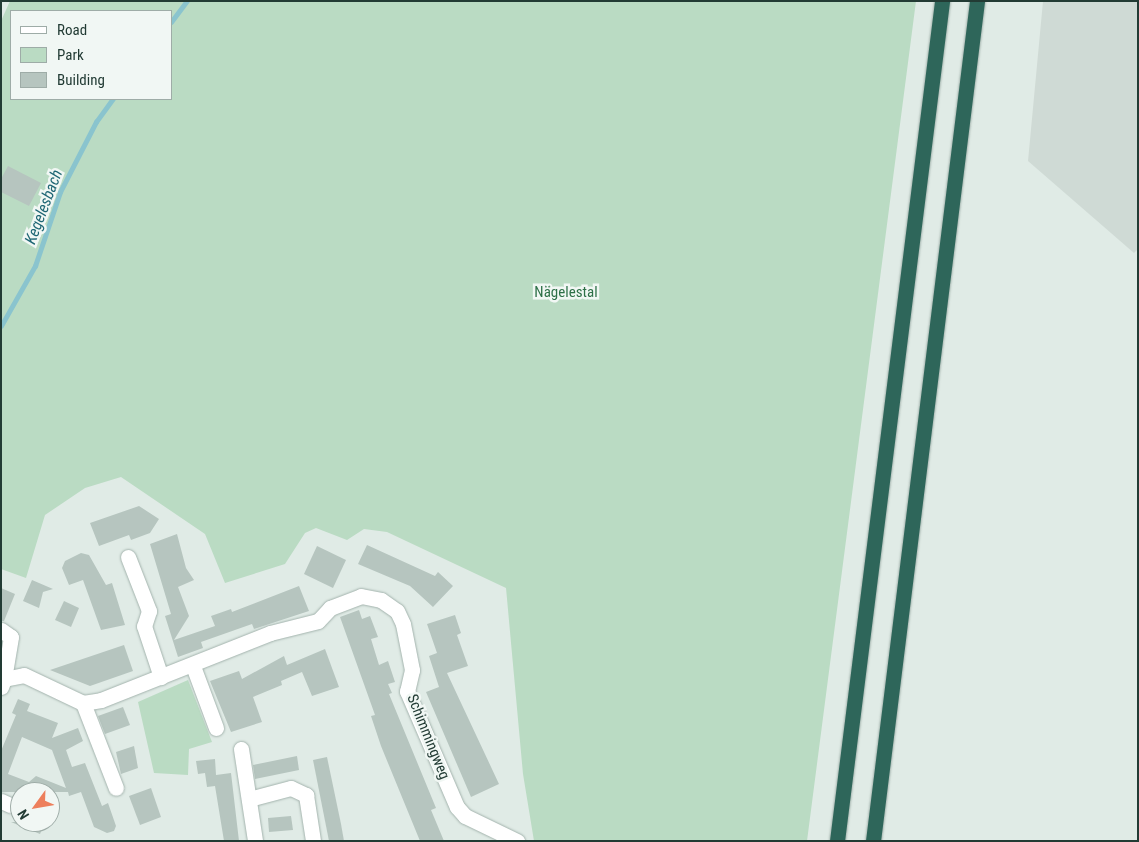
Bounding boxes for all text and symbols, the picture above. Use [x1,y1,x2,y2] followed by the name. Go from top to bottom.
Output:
[10,10,172,100] legend
[57,21,87,39] text: Road
[57,46,84,64] text: Park
[57,71,105,89] text: Building
[21,167,67,247] water label: Kegelesbach
[534,284,598,302] park label: Nägelestal
[403,692,453,782] street label: Schimmingweg
[10,782,60,832] north arrow
[14,807,32,822] text: N

